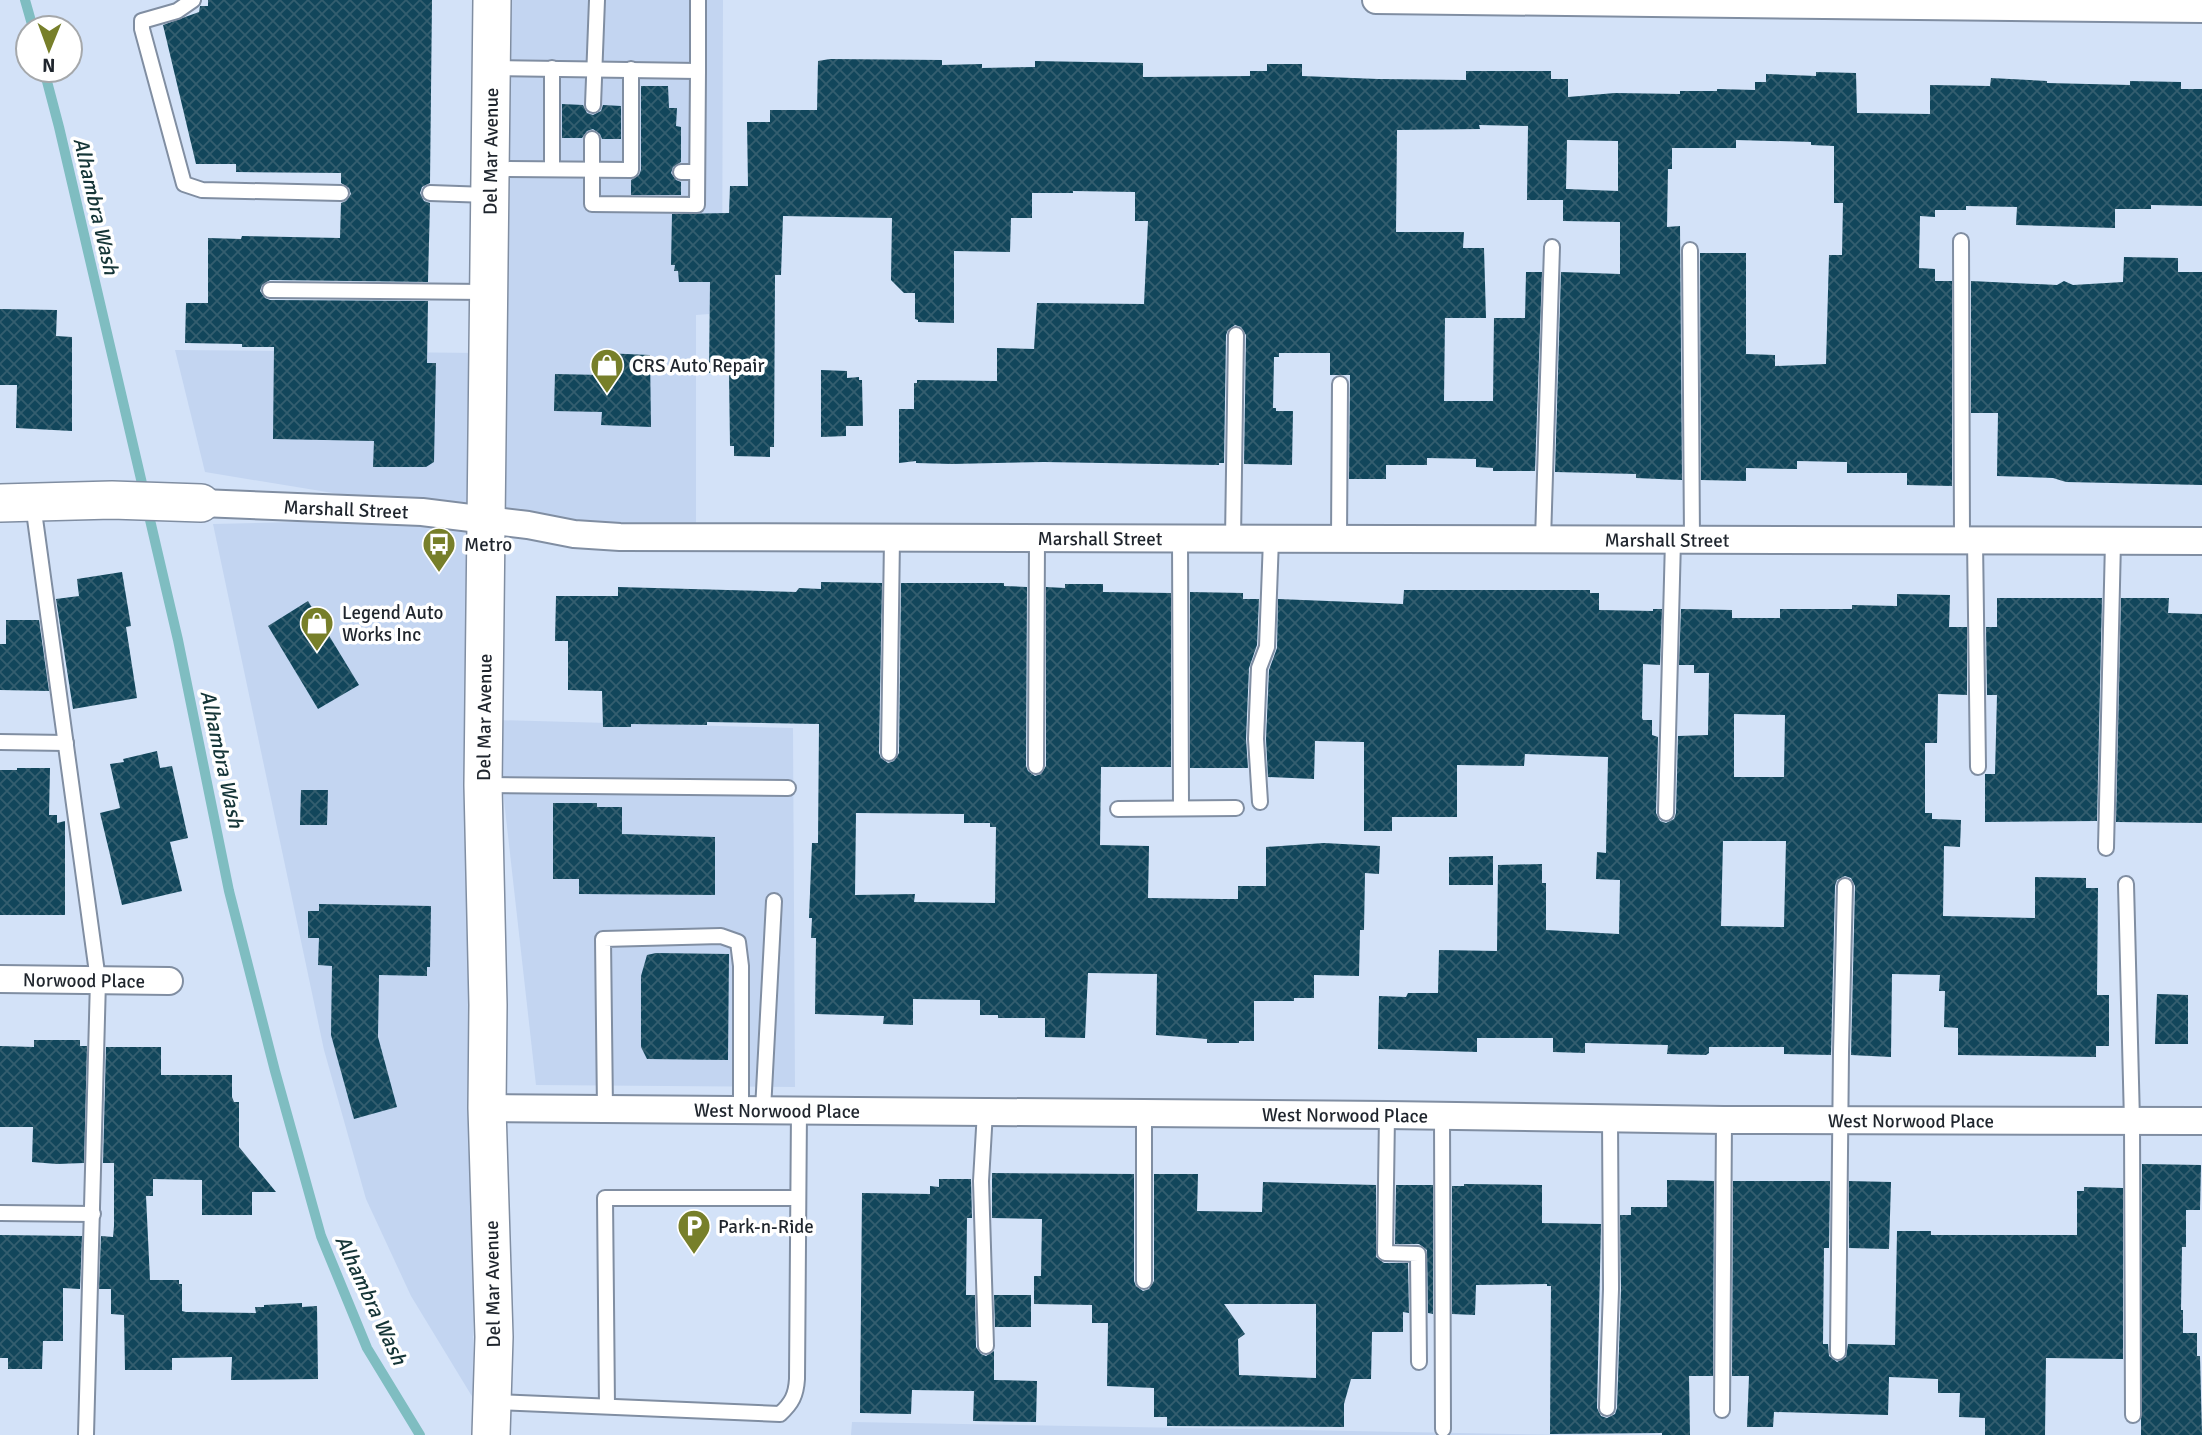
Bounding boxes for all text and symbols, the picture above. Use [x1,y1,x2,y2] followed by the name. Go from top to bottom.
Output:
[14,14,84,84] north arrow
[42,53,56,77] text: N
[479,88,504,215] street label: Del Mar Avenue
[68,135,125,278] water label: Alhambra Wash
[588,346,626,395] shop icon: CRS Auto Repair
[632,354,765,378] place label: CRS Auto Repair
[283,495,409,524] street label: Marshall Street
[420,525,458,574] bus stop icon: Metro
[1038,527,1163,551] street label: Marshall Street
[1605,528,1730,553] street label: Marshall Street
[464,533,512,557] place label: Metro
[342,601,443,647] place label: Legend Auto Works Inc
[298,604,336,653] shop icon: Legend Auto Works Inc
[472,653,498,781] street label: Del Mar Avenue
[195,688,249,831] water label: Alhambra Wash
[23,968,145,994] street label: Norwood Place
[694,1099,860,1124] street label: West Norwood Place
[1262,1103,1428,1129] street label: West Norwood Place
[1828,1109,1994,1134] street label: West Norwood Place
[675,1207,713,1256] parking icon: Park-n-Ride
[718,1215,814,1239] place label: Park-n-Ride
[480,1220,506,1348] street label: Del Mar Avenue
[330,1231,413,1369] water label: Alhambra Wash

